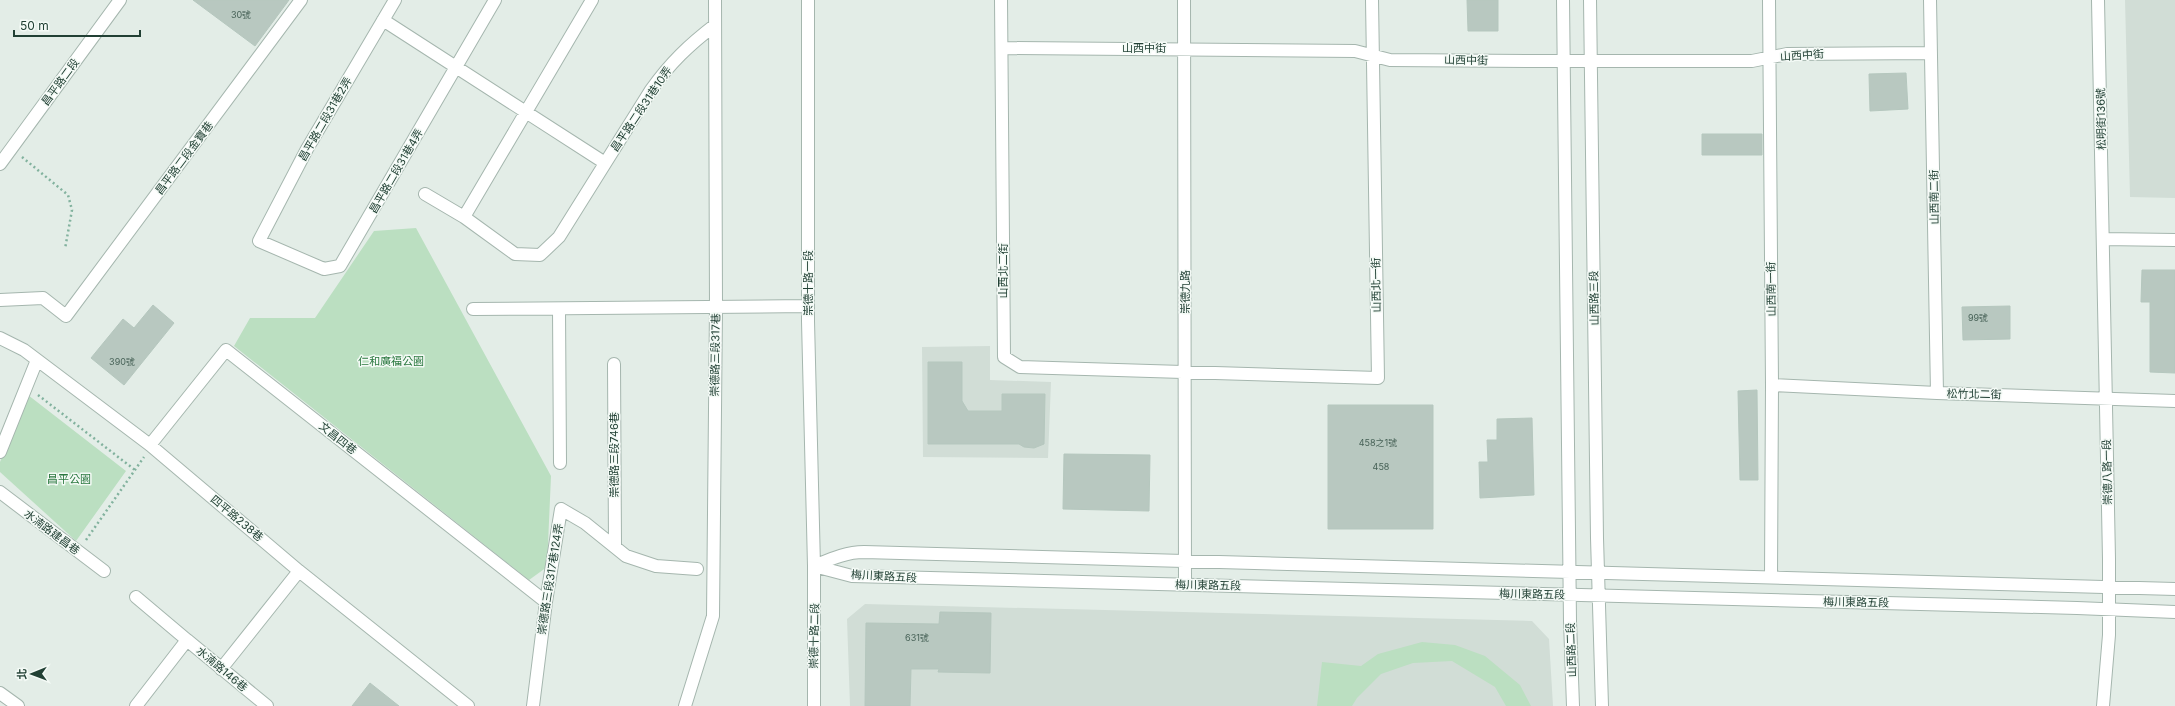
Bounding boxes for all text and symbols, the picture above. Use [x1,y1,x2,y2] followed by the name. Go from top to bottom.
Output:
[231,9,251,20] house number: 30號
[14,12,140,38] scale bar
[20,18,49,33] text: 50 m
[1122,41,1166,55] street label: 山西中街
[1780,46,1824,64] street label: 山西中街
[1444,53,1488,67] street label: 山西中街
[38,56,82,108] street label: 昌平路二段
[607,64,675,154] street label: 昌平路二段31巷10弄
[295,74,355,164] street label: 昌平路二段31巷2弄
[2093,88,2109,150] street label: 松明街136號
[152,119,216,197] street label: 昌平路二段金寶巷
[366,126,426,216] street label: 昌平路二段31巷4弄
[1927,169,1941,225] street label: 山西南二街
[996,244,1010,299] street label: 山西北二街
[801,250,815,316] street label: 崇德十路一段
[1369,257,1383,313] street label: 山西北一街
[1764,261,1778,317] street label: 山西南一街
[1178,270,1192,314] street label: 崇德九路
[1587,270,1601,326] street label: 山西路三段
[1968,312,1988,323] house number: 99號
[707,313,723,397] street label: 崇德路三段317巷
[358,354,424,368] park label: 仁和廣福公園
[109,356,135,367] house number: 390號
[1946,387,2002,401] street label: 松竹北二街
[607,412,621,498] street label: 崇德路三段746巷
[316,419,360,457] street label: 文昌四巷
[1359,437,1397,448] house number: 458之1號
[2099,439,2115,505] street label: 崇德八路一段
[1373,461,1390,472] house number: 458
[47,472,91,486] park label: 昌平公園
[208,492,266,544] street label: 四平路238巷
[21,507,83,557] street label: 水湳路建昌巷
[534,522,566,636] street label: 崇德路三段317巷124弄
[851,567,917,585] street label: 梅川東路五段
[1175,577,1241,593] street label: 梅川東路五段
[1499,586,1565,602] street label: 梅川東路五段
[1823,594,1889,610] street label: 梅川東路五段
[806,603,822,669] street label: 崇德十路二段
[1563,622,1579,678] street label: 山西路二段
[905,632,929,643] house number: 631號
[194,644,250,694] street label: 水湳路146巷
[12,654,52,694] north arrow
[15,669,29,680] text: 北

